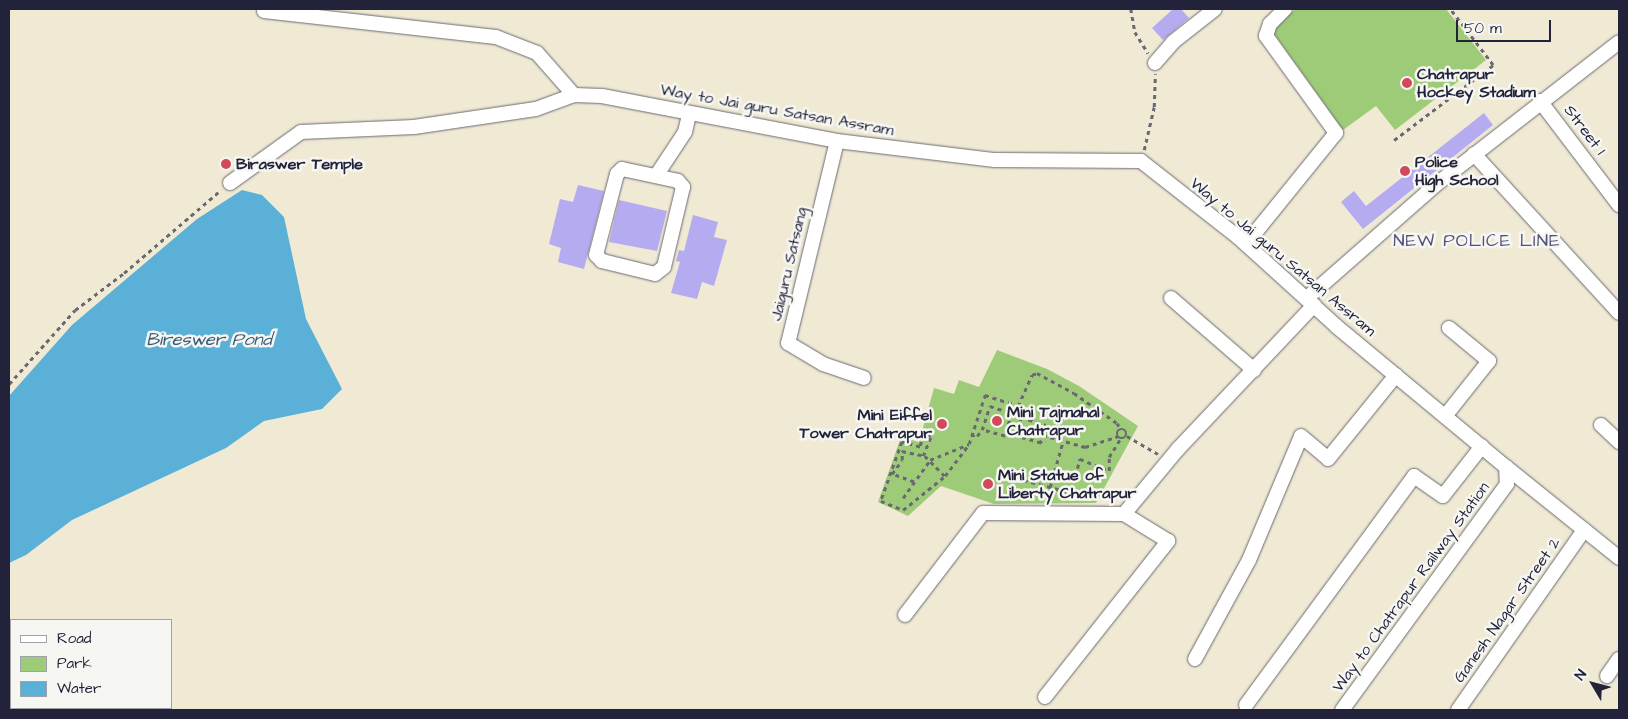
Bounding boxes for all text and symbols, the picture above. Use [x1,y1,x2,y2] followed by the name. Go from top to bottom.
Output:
[1458,10,1553,42] scale bar
[1464,18,1502,39] text: 50 m
[1417,64,1536,102] place label: Chatrapur Hockey Stadium
[1401,77,1413,89] marker: Chatrapur Hockey Stadium
[659,80,895,140] street label: Way to Jai guru Satsan Assram
[1560,101,1610,159] street label: Street 1
[1415,152,1499,190] place label: Police High School
[236,154,363,174] place label: Biraswer Temple
[220,158,232,170] marker: Biraswer Temple
[1399,165,1411,177] marker: Police High School
[1186,174,1380,340] street label: Way to Jai guru Satsan Assram
[767,205,811,323] street label: Jaiguru Satsang
[1391,230,1563,252] district label: NEW POLICE LINE
[146,329,272,351] water label: Bireswer Pond
[1007,402,1100,440] place label: Mini Tajmahal Chatrapur
[800,405,932,443] place label: Mini Eiffel Tower Chatrapur
[991,415,1003,427] marker: Mini Tajmahal Chatrapur
[936,418,948,430] marker: Mini Eiffel Tower Chatrapur
[998,465,1136,503] place label: Mini Statue of Liberty Chatrapur
[982,478,994,490] marker: Mini Statue of Liberty Chatrapur
[1328,478,1494,696] street label: Way to Chatrapur Railway Station
[1450,534,1564,686] street label: Ganesh Nagar Street 2
[10,619,172,709] legend
[57,628,91,649] text: Road
[57,653,92,674] text: Park
[1568,659,1618,709] north arrow
[1570,665,1592,684] text: N
[57,678,101,699] text: Water

